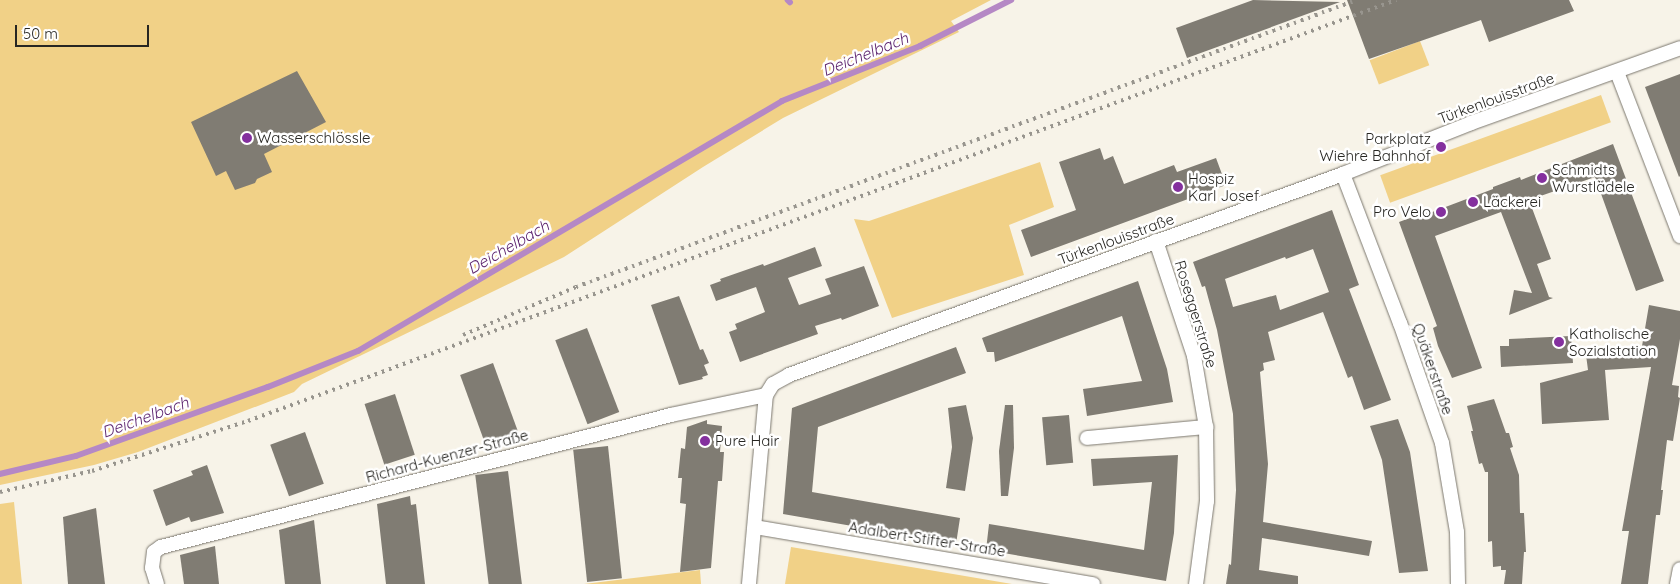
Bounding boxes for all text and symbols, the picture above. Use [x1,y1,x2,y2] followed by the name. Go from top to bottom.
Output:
[18,15,151,47] scale bar
[23,24,58,43] text: 50 m
[819,28,911,80] water label: Deichelbach
[1436,69,1556,127] street label: Türkenlouisstraße
[257,129,370,147] place label: Wasserschlössle
[1319,129,1431,164] place label: Parkplatz Wiehre Bahnhof
[241,132,253,144] marker: Wasserschlössle
[1435,141,1447,153] marker: Parkplatz Wiehre Bahnhof
[1552,160,1635,195] place label: Schmidts Wurstlädele
[1188,169,1259,204] place label: Hospiz Karl Josef
[1536,172,1548,184] marker: Schmidts Wurstlädele
[1172,181,1184,193] marker: Hospiz Karl Josef
[1483,193,1541,211] place label: Läckerei
[1467,196,1479,208] marker: Läckerei
[1373,203,1431,221] place label: Pro Velo
[1435,206,1447,218] marker: Pro Velo
[1056,210,1176,268] street label: Türkenlouisstraße
[464,216,552,278] water label: Deichelbach
[1171,258,1221,370] street label: Roseggerstraße
[1409,321,1457,417] street label: Quäkerstraße
[1569,324,1657,359] place label: Katholische Sozialstation
[1553,336,1565,348] marker: Katholische Sozialstation
[99,392,191,442] water label: Deichelbach
[364,426,530,486] street label: Richard-Kuenzer-Straße
[715,432,779,450] place label: Pure Hair
[699,435,711,447] marker: Pure Hair
[847,518,1007,560] street label: Adalbert-Stifter-Straße

